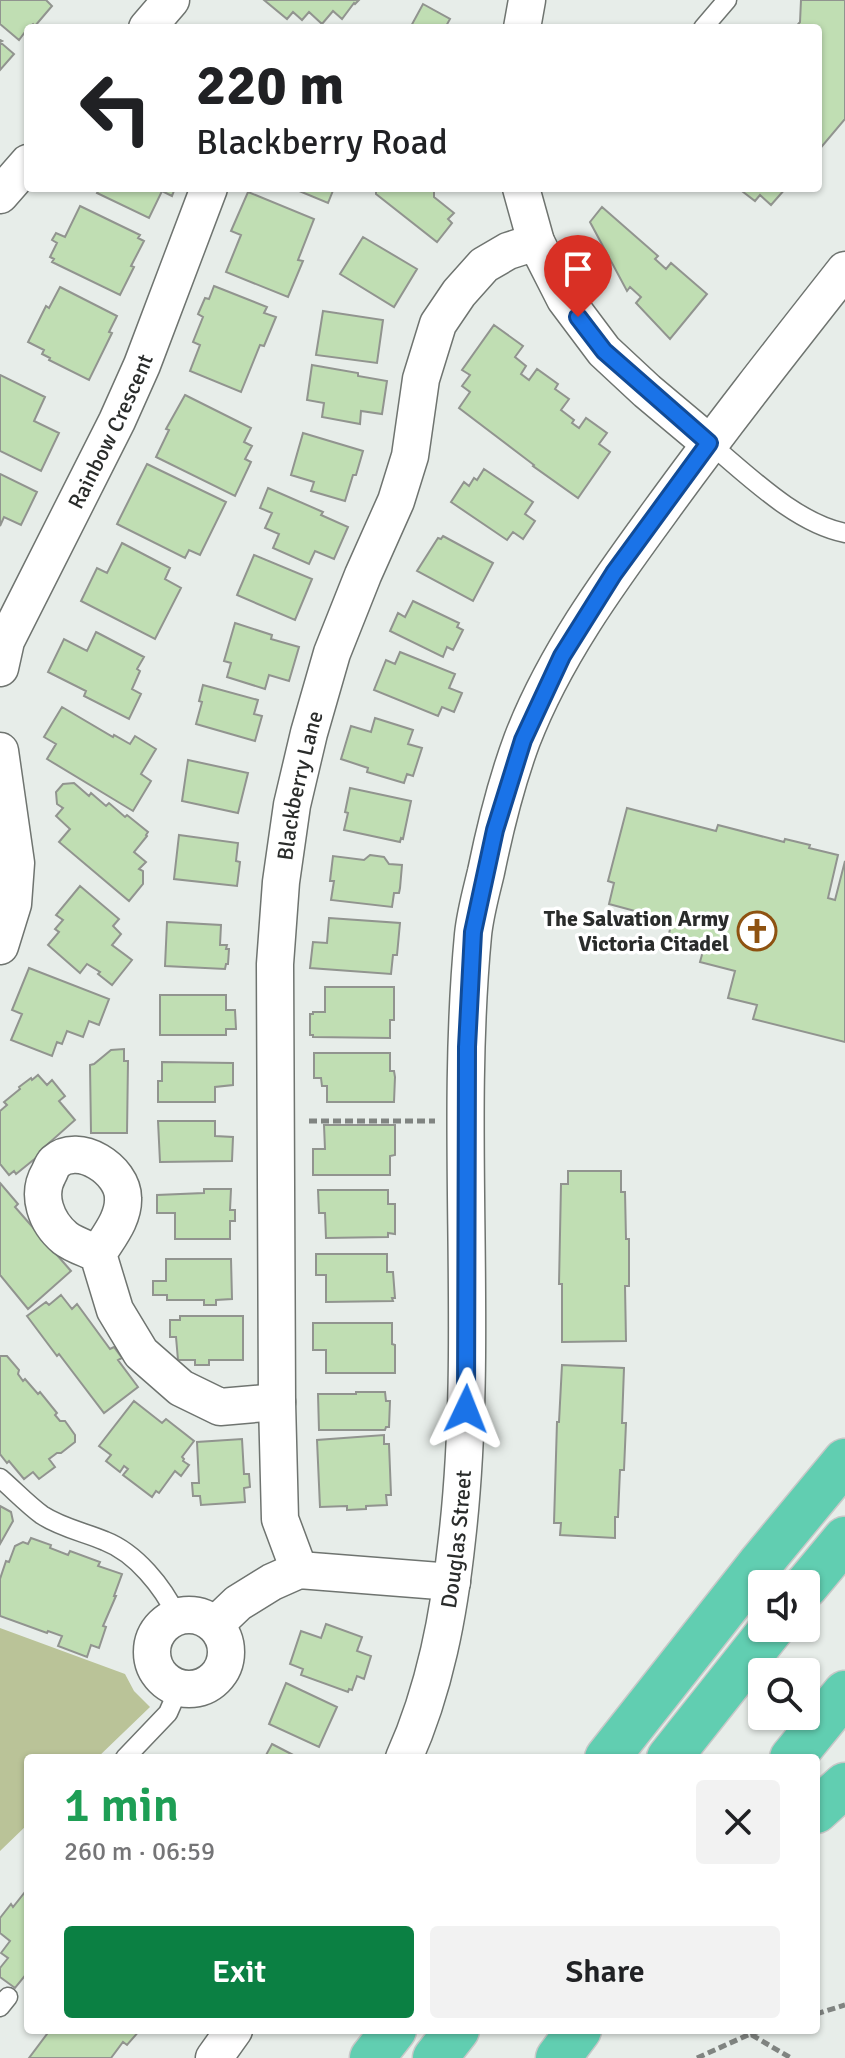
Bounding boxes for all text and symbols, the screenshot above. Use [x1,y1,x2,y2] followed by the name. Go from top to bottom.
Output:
[196,51,344,120] text: 220 m
[64,56,168,160] icon: left
[196,120,448,165] text: Blackberry Road
[544,235,612,317] pin
[556,247,600,291] icon: arrive
[62,350,159,513] street label: Rainbow Crescent
[271,707,328,862] street label: Blackberry Lane
[544,905,729,957] place label: The Salvation Army Victoria Citadel
[736,910,778,952] church icon: The Salvation Army Victoria Citadel
[424,1367,508,1451] position arrow
[434,1469,477,1610] street label: Douglas Street
[748,1570,820,1730] map controls
[748,1570,820,1642] button: sound
[748,1658,820,1730] button: search
[64,1776,179,1835] text: 1 min
[696,1780,780,1864] button: close
[64,1836,215,1868] text: 260 m · 06:59
[64,1926,414,2018] button: Exit
[430,1926,780,2018] button: Share

